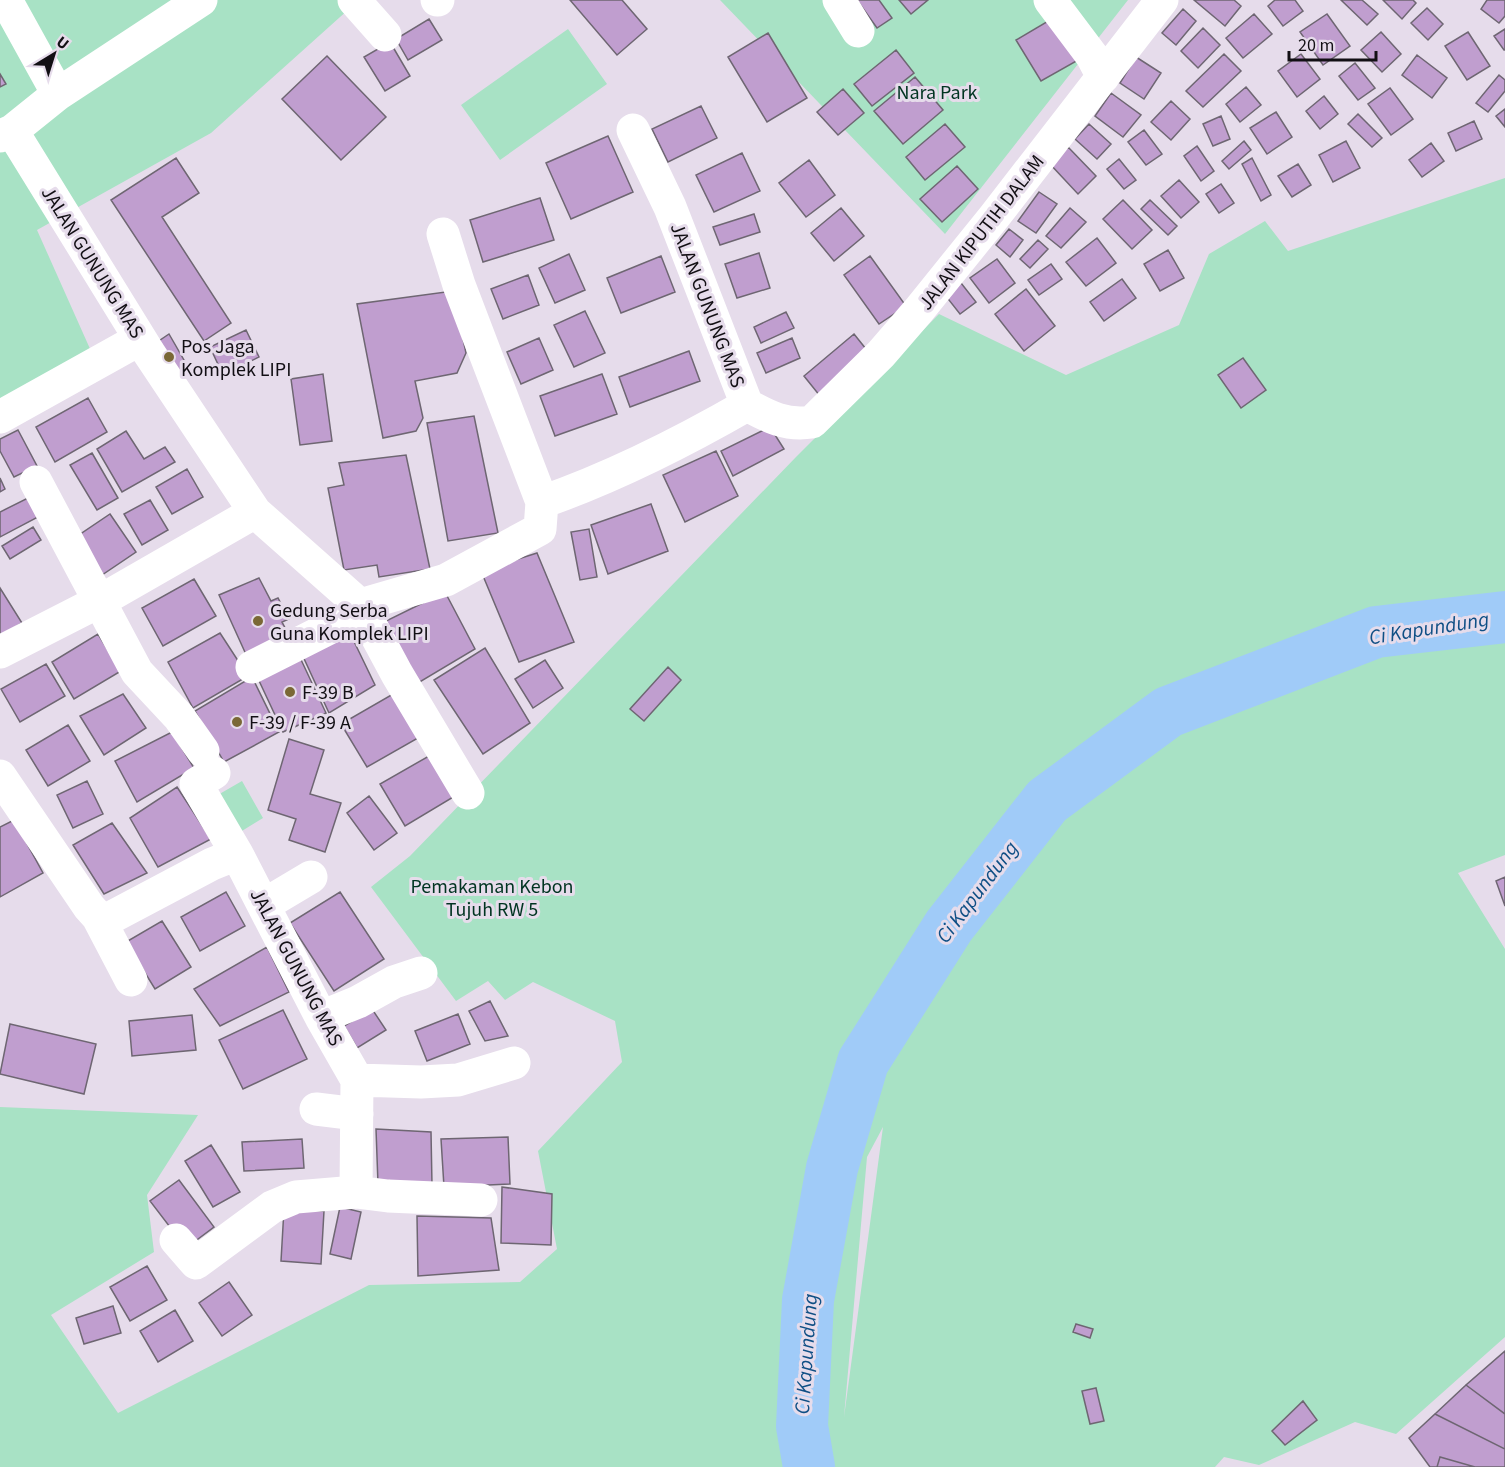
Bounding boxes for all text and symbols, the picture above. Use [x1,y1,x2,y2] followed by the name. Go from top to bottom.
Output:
[24,24,84,84] north arrow
[1289,24,1376,62] scale bar
[52,31,74,55] text: U
[1298,33,1334,58] text: 20 m
[897,79,978,107] park label: Nara Park
[912,149,1051,316] street label: JALAN KIPUTIH DALAM
[34,181,150,344] street label: JALAN GUNUNG MAS
[663,219,751,392] street label: JALAN GUNUNG MAS
[181,333,291,384] place label: Pos Jaga Komplek LIPI
[162,350,176,364] marker: Pos Jaga Komplek LIPI
[270,597,429,648] place label: Gedung Serba Guna Komplek LIPI
[1367,604,1491,652] water label: Ci Kapundung
[251,614,265,628] marker: Gedung Serba Guna Komplek LIPI
[302,679,354,707] place label: F-39 B
[283,685,297,699] marker: F-39 B
[249,709,351,737] place label: F-39 / F-39 A
[230,715,244,729] marker: F-39 / F-39 A
[929,835,1025,949] water label: Ci Kapundung
[411,873,574,924] park label: Pemakaman Kebon Tujuh RW 5
[243,884,349,1051] street label: JALAN GUNUNG MAS
[787,1293,825,1415] water label: Ci Kapundung

